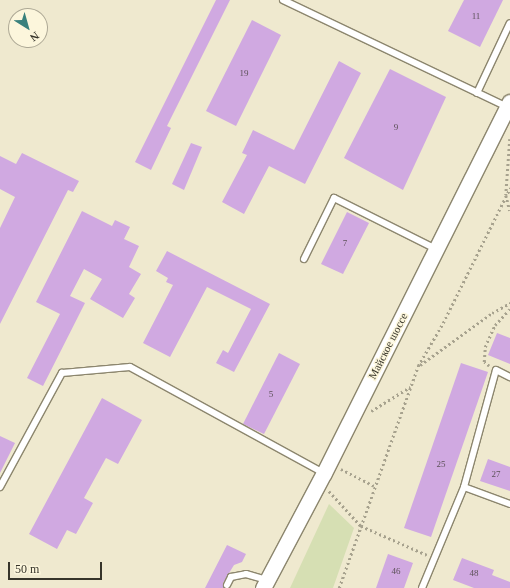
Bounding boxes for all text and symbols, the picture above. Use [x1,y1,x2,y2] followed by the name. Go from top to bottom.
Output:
[8,8,48,48] north arrow
[472,11,480,21] house number: 11
[28,30,41,44] text: N
[240,68,248,78] house number: 19
[394,122,398,132] house number: 9
[343,238,347,248] house number: 7
[366,311,410,381] street label: Майское шоссе
[269,389,273,399] house number: 5
[436,459,446,469] house number: 25
[492,469,500,479] house number: 27
[10,554,104,580] scale bar
[15,562,39,576] text: 50 m
[392,566,400,576] house number: 46
[470,568,478,578] house number: 48

